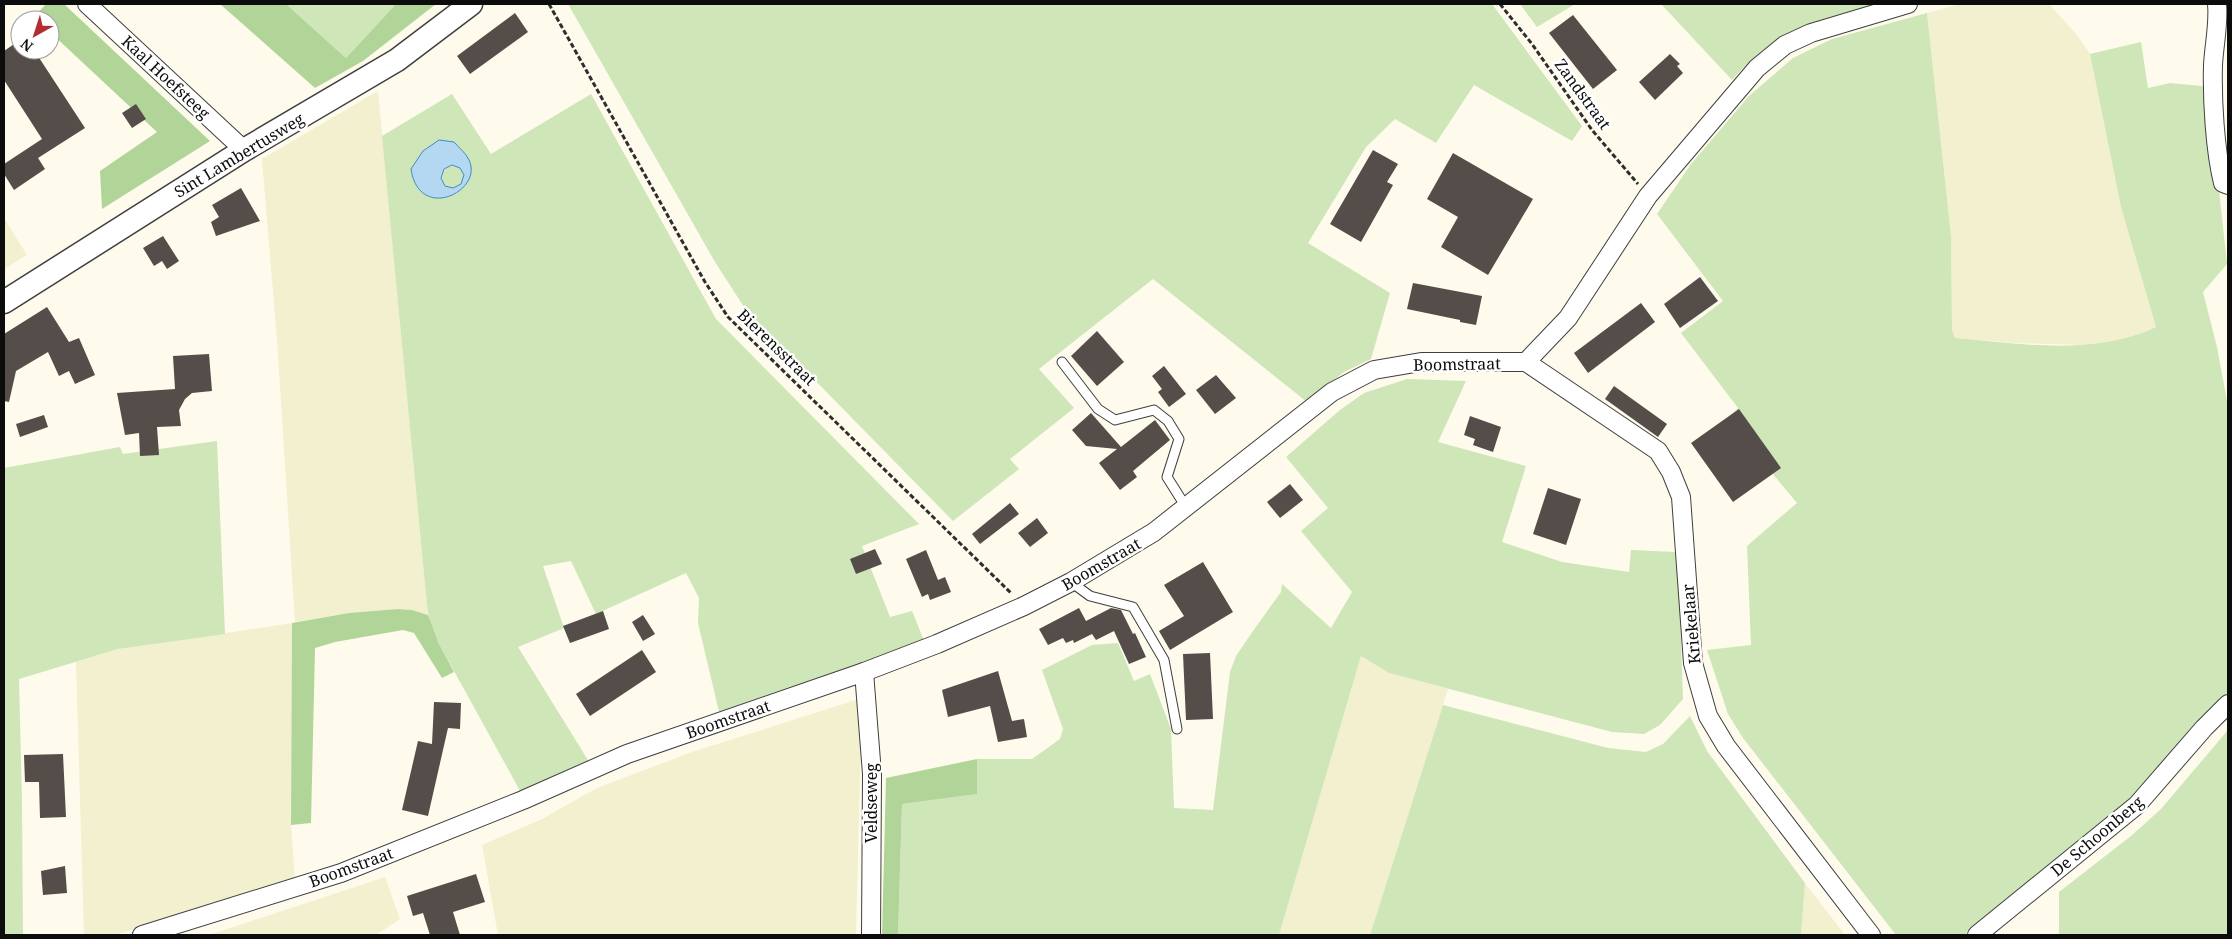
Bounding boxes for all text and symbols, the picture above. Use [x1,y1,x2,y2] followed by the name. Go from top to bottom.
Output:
[10,10,60,60] north arrow
[117,30,215,124] street label: Kaal Hoefsteeg
[16,35,37,56] text: N
[1550,54,1616,134] street label: Zandstraat
[170,107,308,203] street label: Sint Lambertusweg
[733,304,821,390] street label: Bierensstraat
[1413,352,1501,376] street label: Boomstraat
[1057,532,1145,595] street label: Boomstraat
[1676,582,1705,665] street label: Kriekelaar
[683,694,773,744] street label: Boomstraat
[860,763,882,843] street label: Veldseweg
[2046,791,2148,881] street label: De Schoonberg
[306,842,396,892] street label: Boomstraat

